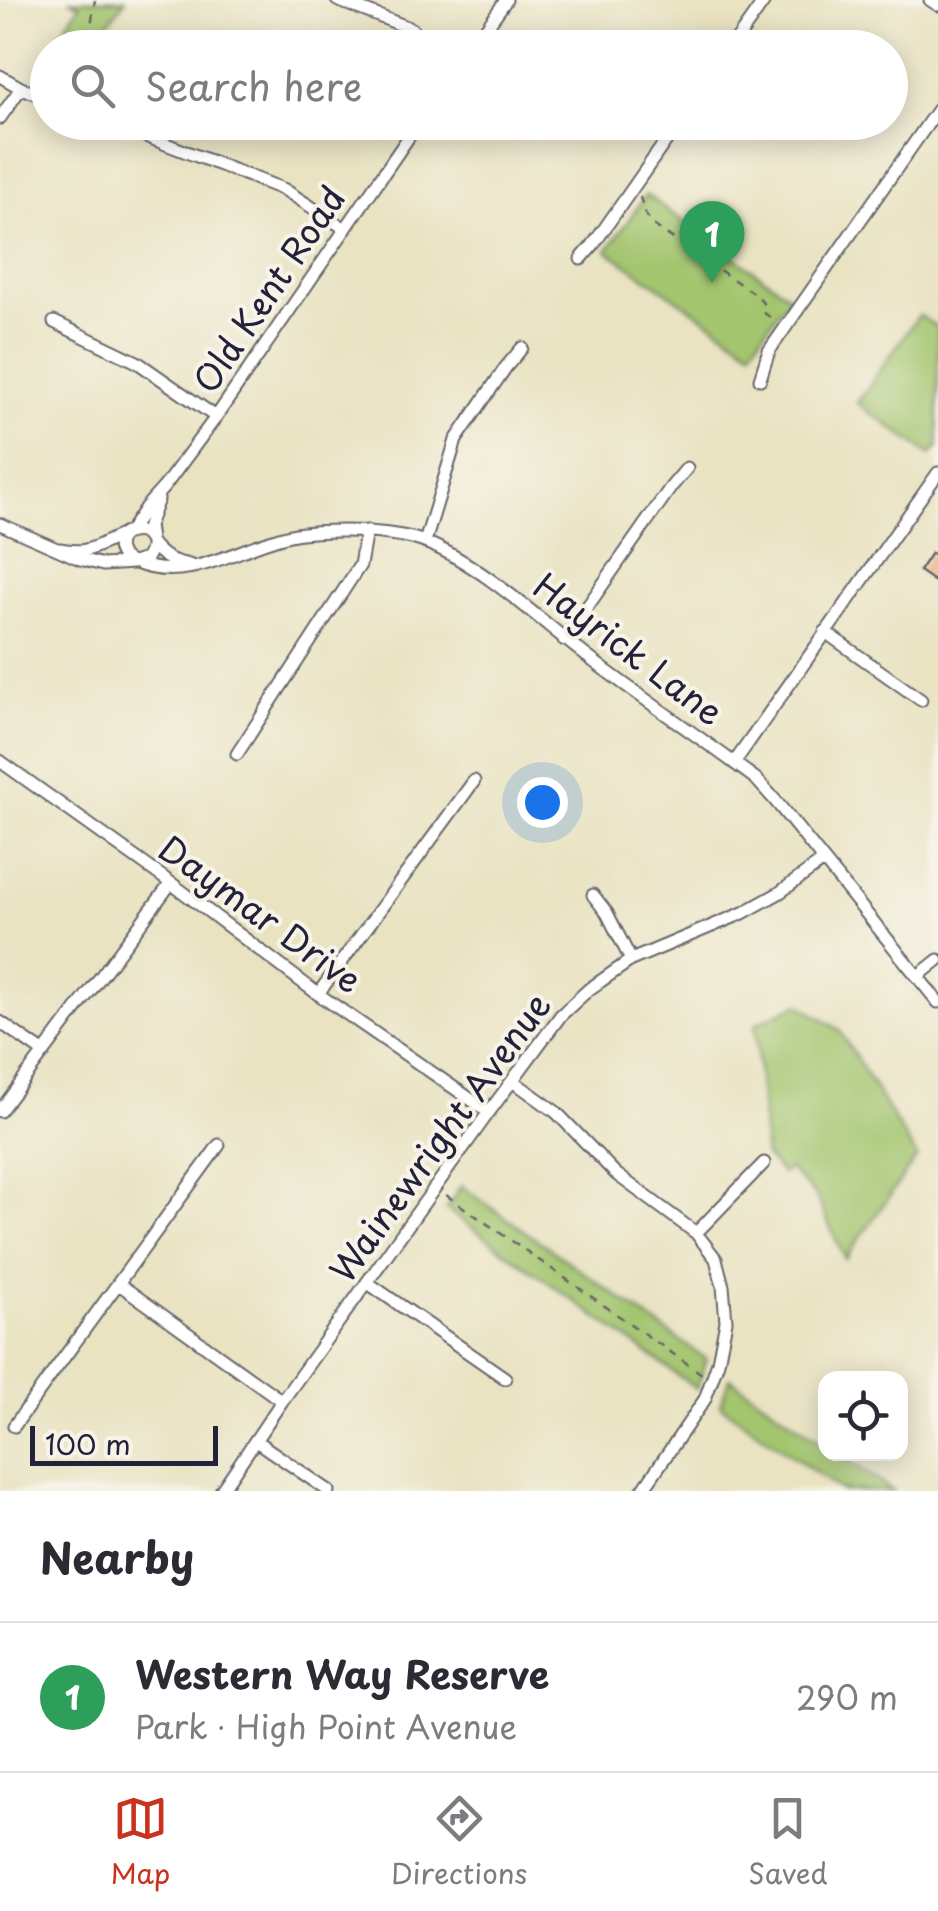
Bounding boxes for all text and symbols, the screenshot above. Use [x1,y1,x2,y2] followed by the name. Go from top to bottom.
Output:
[30,30,908,140] search box
[145,57,362,114] text: Search here
[65,58,120,113] icon: search
[179,174,357,403] street label: Old Kent Road
[680,200,744,283] pin: 1
[523,559,736,737] street label: Hayrick Lane
[517,777,568,828] your location
[149,821,374,1005] street label: Daymar Drive
[316,981,562,1292] street label: Wainewright Avenue
[818,1371,908,1461] map controls
[818,1371,908,1461] button: locate
[30,1421,218,1466] scale bar
[45,1422,131,1465] text: 100 m
[40,1525,194,1588] text: Nearby
[135,1645,549,1702] text: Western Way Reserve
[65,1673,80,1721] text: 1
[796,1673,898,1721] text: 290 m
[135,1702,517,1750] text: Park · High Point Avenue
[110,1791,170,1894] tab: Map
[391,1791,527,1894] tab: Directions
[748,1791,828,1894] tab: Saved

